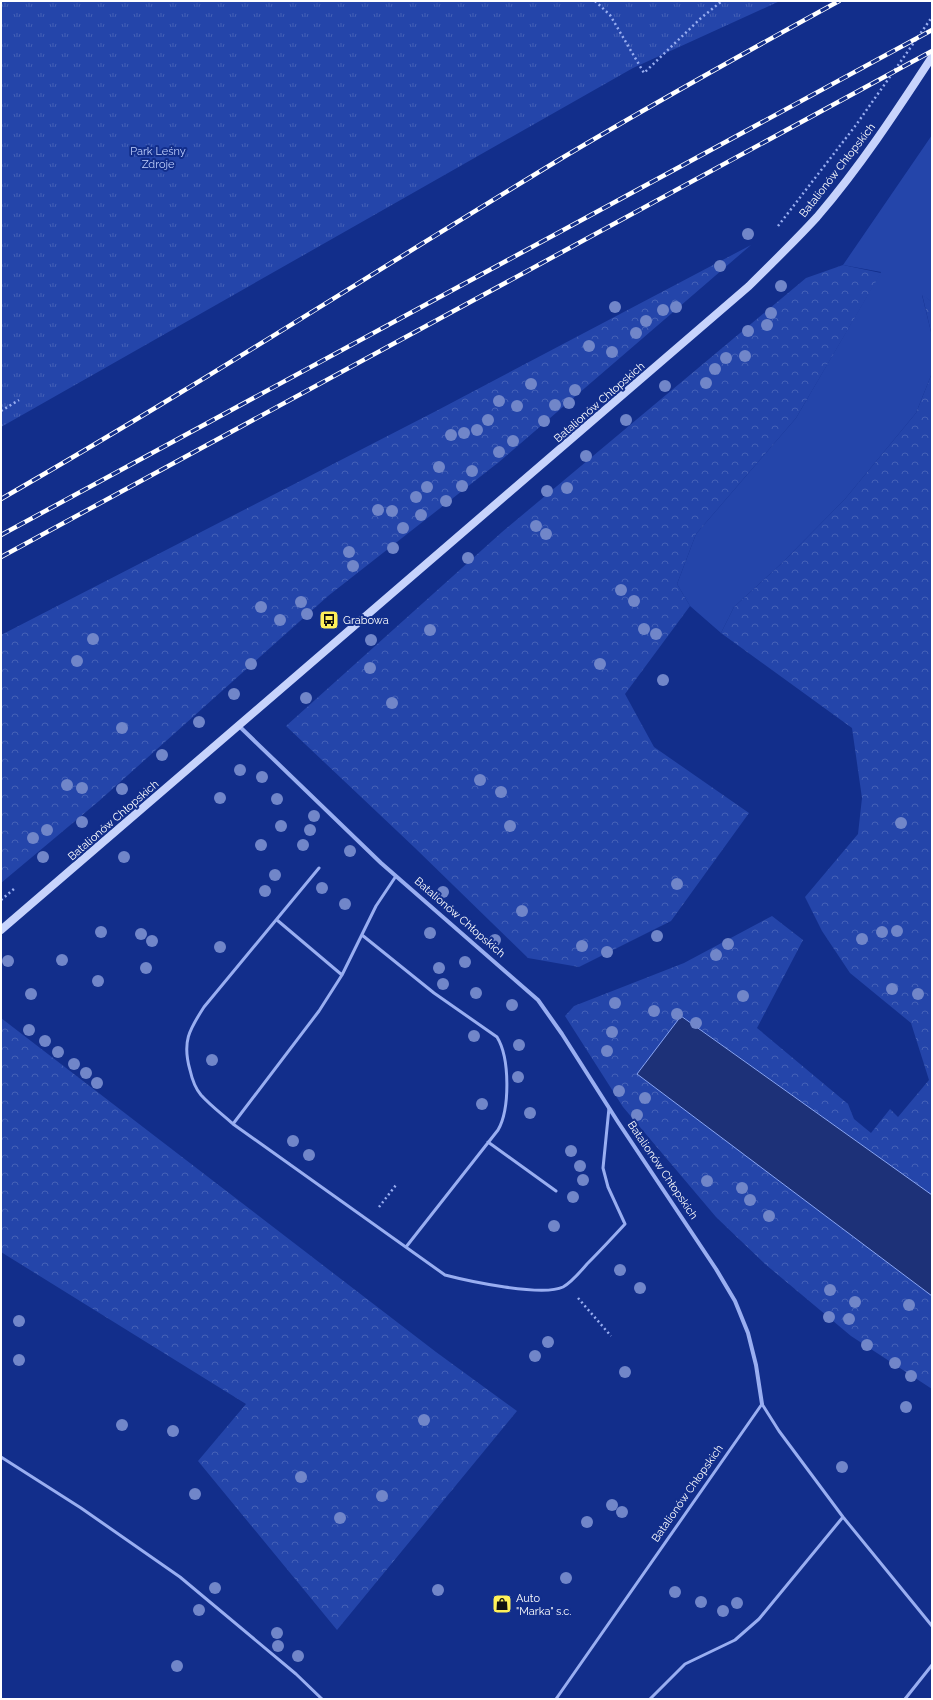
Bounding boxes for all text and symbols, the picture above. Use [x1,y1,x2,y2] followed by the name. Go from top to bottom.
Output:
[797,121,878,220] street label: Batalionów Chłopskich
[130,145,186,171] park label: Park Leśny Zdroje
[551,360,647,445] street label: Batalionów Chłopskich
[318,609,340,631] bus stop icon: Grabowa
[343,614,389,627] place label: Grabowa
[65,778,161,863] street label: Batalionów Chłopskich
[412,875,508,960] street label: Batalionów Chłopskich
[625,1119,700,1222] street label: Batalionów Chłopskich
[649,1442,726,1544] street label: Batalionów Chłopskich
[516,1592,571,1618] place label: Auto "Marka" s.c.
[491,1593,513,1615] shop icon: Auto "Marka" s.c.

